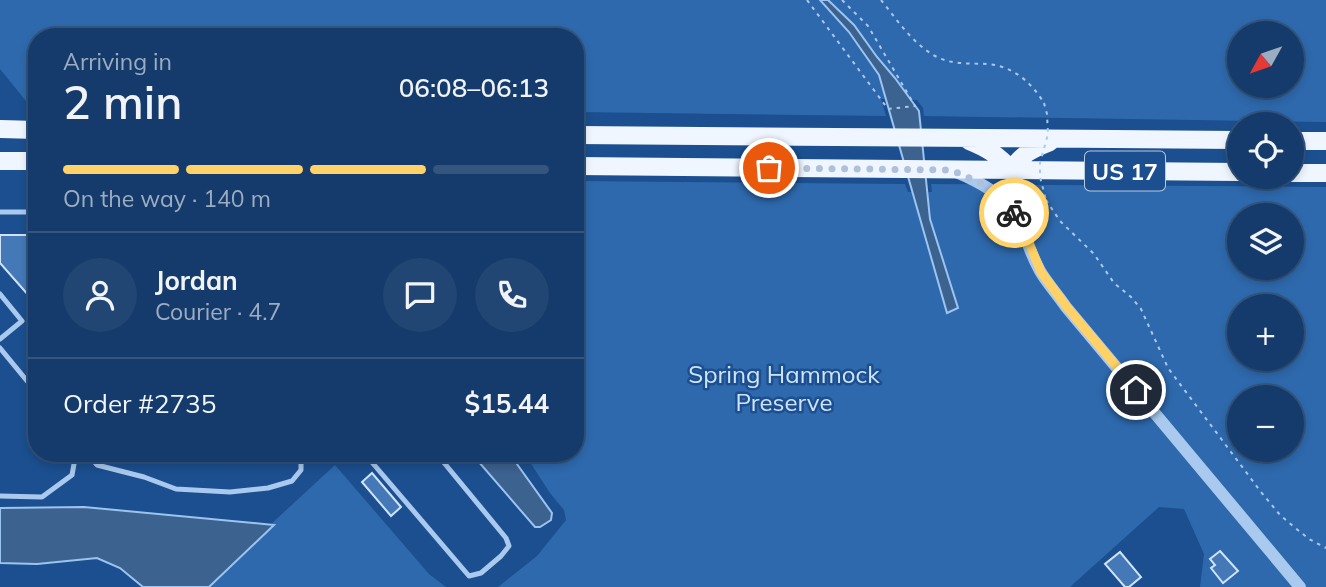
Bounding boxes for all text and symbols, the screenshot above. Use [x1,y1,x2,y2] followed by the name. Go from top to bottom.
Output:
[1227,21,1304,98] north arrow
[1227,21,1304,462] map controls
[63,47,172,76] text: Arriving in
[399,71,549,104] text: 06:08–06:13
[63,73,182,131] text: 2 min
[1227,112,1304,189] button: locate
[739,138,799,198] pin
[750,149,788,187] icon: bag
[1085,152,1165,190] road number: US 17
[979,178,1049,248] courier
[63,184,271,213] text: On the way · 140 m
[995,194,1033,232] icon: bike
[1227,203,1304,280] button: layers
[63,258,137,332] button: person
[383,258,457,332] button: chat
[475,258,549,332] button: phone
[155,264,238,297] text: Jordan
[1227,294,1304,371] button: +
[155,297,281,326] text: Courier · 4.7
[688,359,880,417] park label: Spring Hammock Preserve
[1106,360,1166,420] pin
[1117,371,1155,409] icon: home
[1227,385,1304,462] button: −
[63,387,216,420] text: Order #2735
[465,387,549,420] text: $15.44

